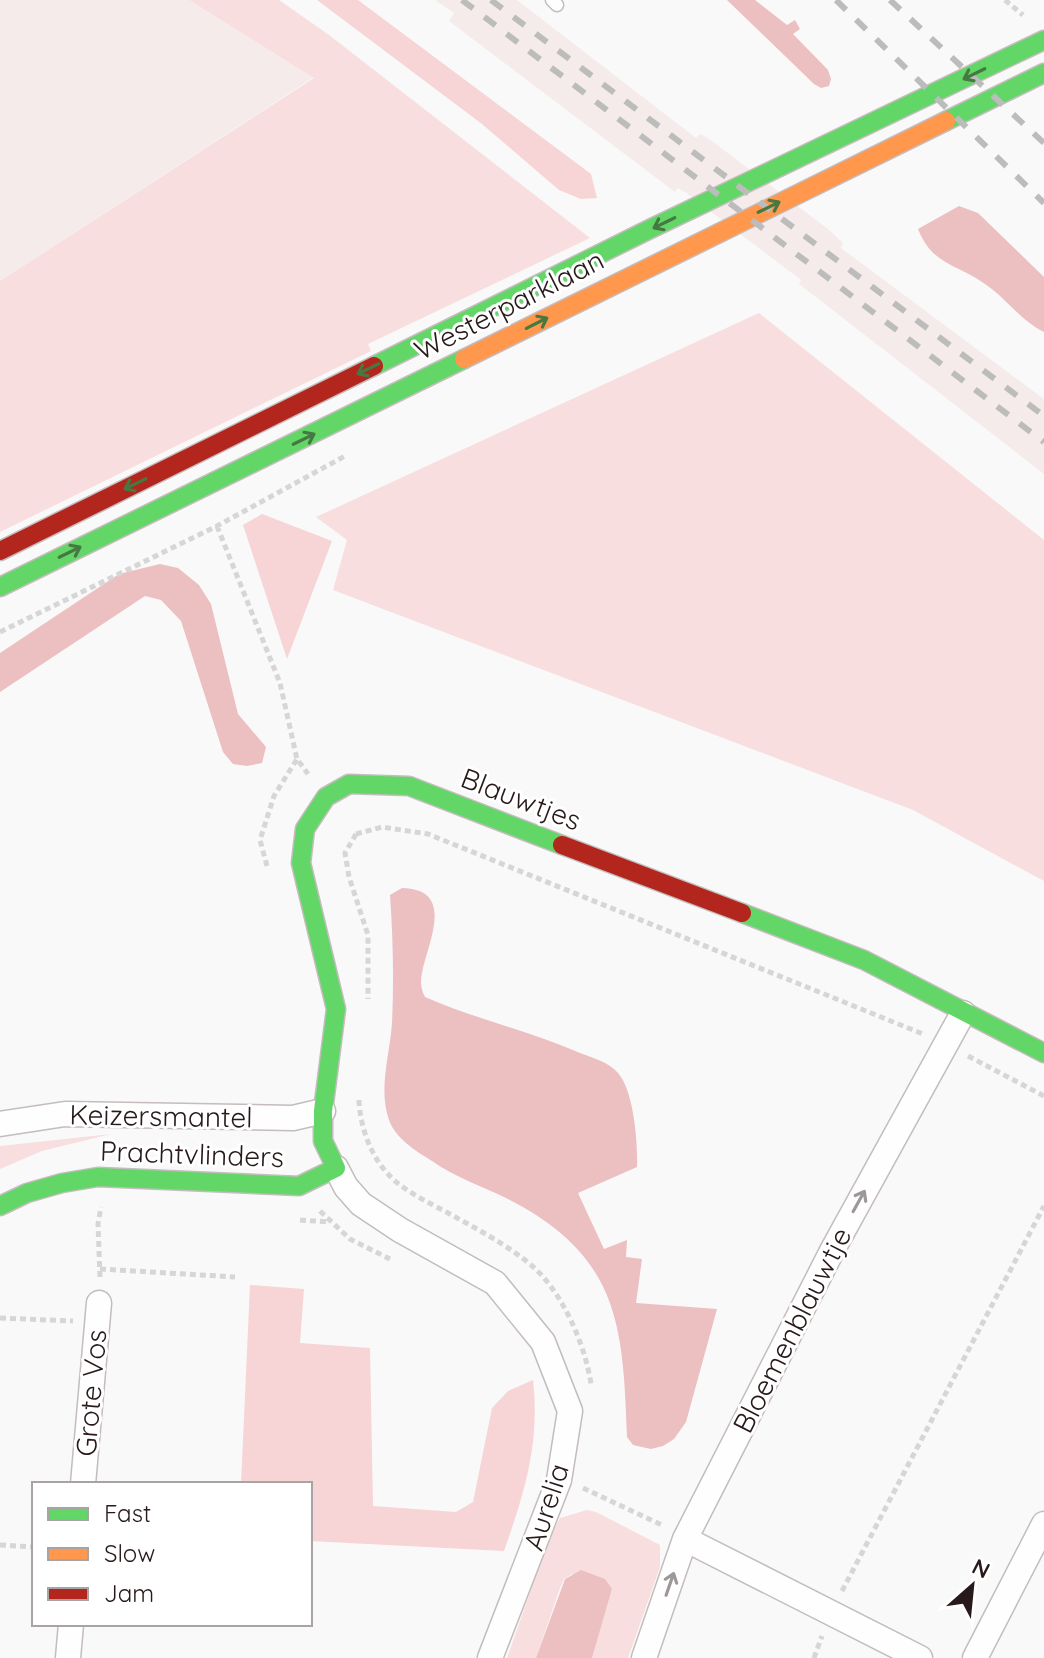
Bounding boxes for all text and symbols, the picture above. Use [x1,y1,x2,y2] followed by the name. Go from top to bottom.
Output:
[962,67,986,82] one-way arrow
[757,199,781,214] one-way arrow
[652,216,676,231] one-way arrow
[408,242,609,367] street label: Westerparklaan
[524,314,548,330] one-way arrow
[357,361,381,377] one-way arrow
[291,431,315,446] one-way arrow
[124,477,148,492] one-way arrow
[57,544,81,559] one-way arrow
[456,760,586,837] street label: Blauwtjes
[69,1096,253,1135] street label: Keizersmantel
[99,1133,285,1174] street label: Prachtvlinders
[852,1190,868,1213] one-way arrow
[725,1221,858,1438] street label: Bloemenblauwtje
[68,1328,113,1458] street label: Grote Vos
[515,1459,576,1555] street label: Aurelia
[32,1482,312,1626] legend
[104,1498,151,1528] text: Fast
[104,1538,155,1568] text: Slow
[932,1546,1012,1626] north arrow
[968,1552,995,1584] text: N
[663,1572,678,1597] one-way arrow
[104,1578,154,1608] text: Jam

